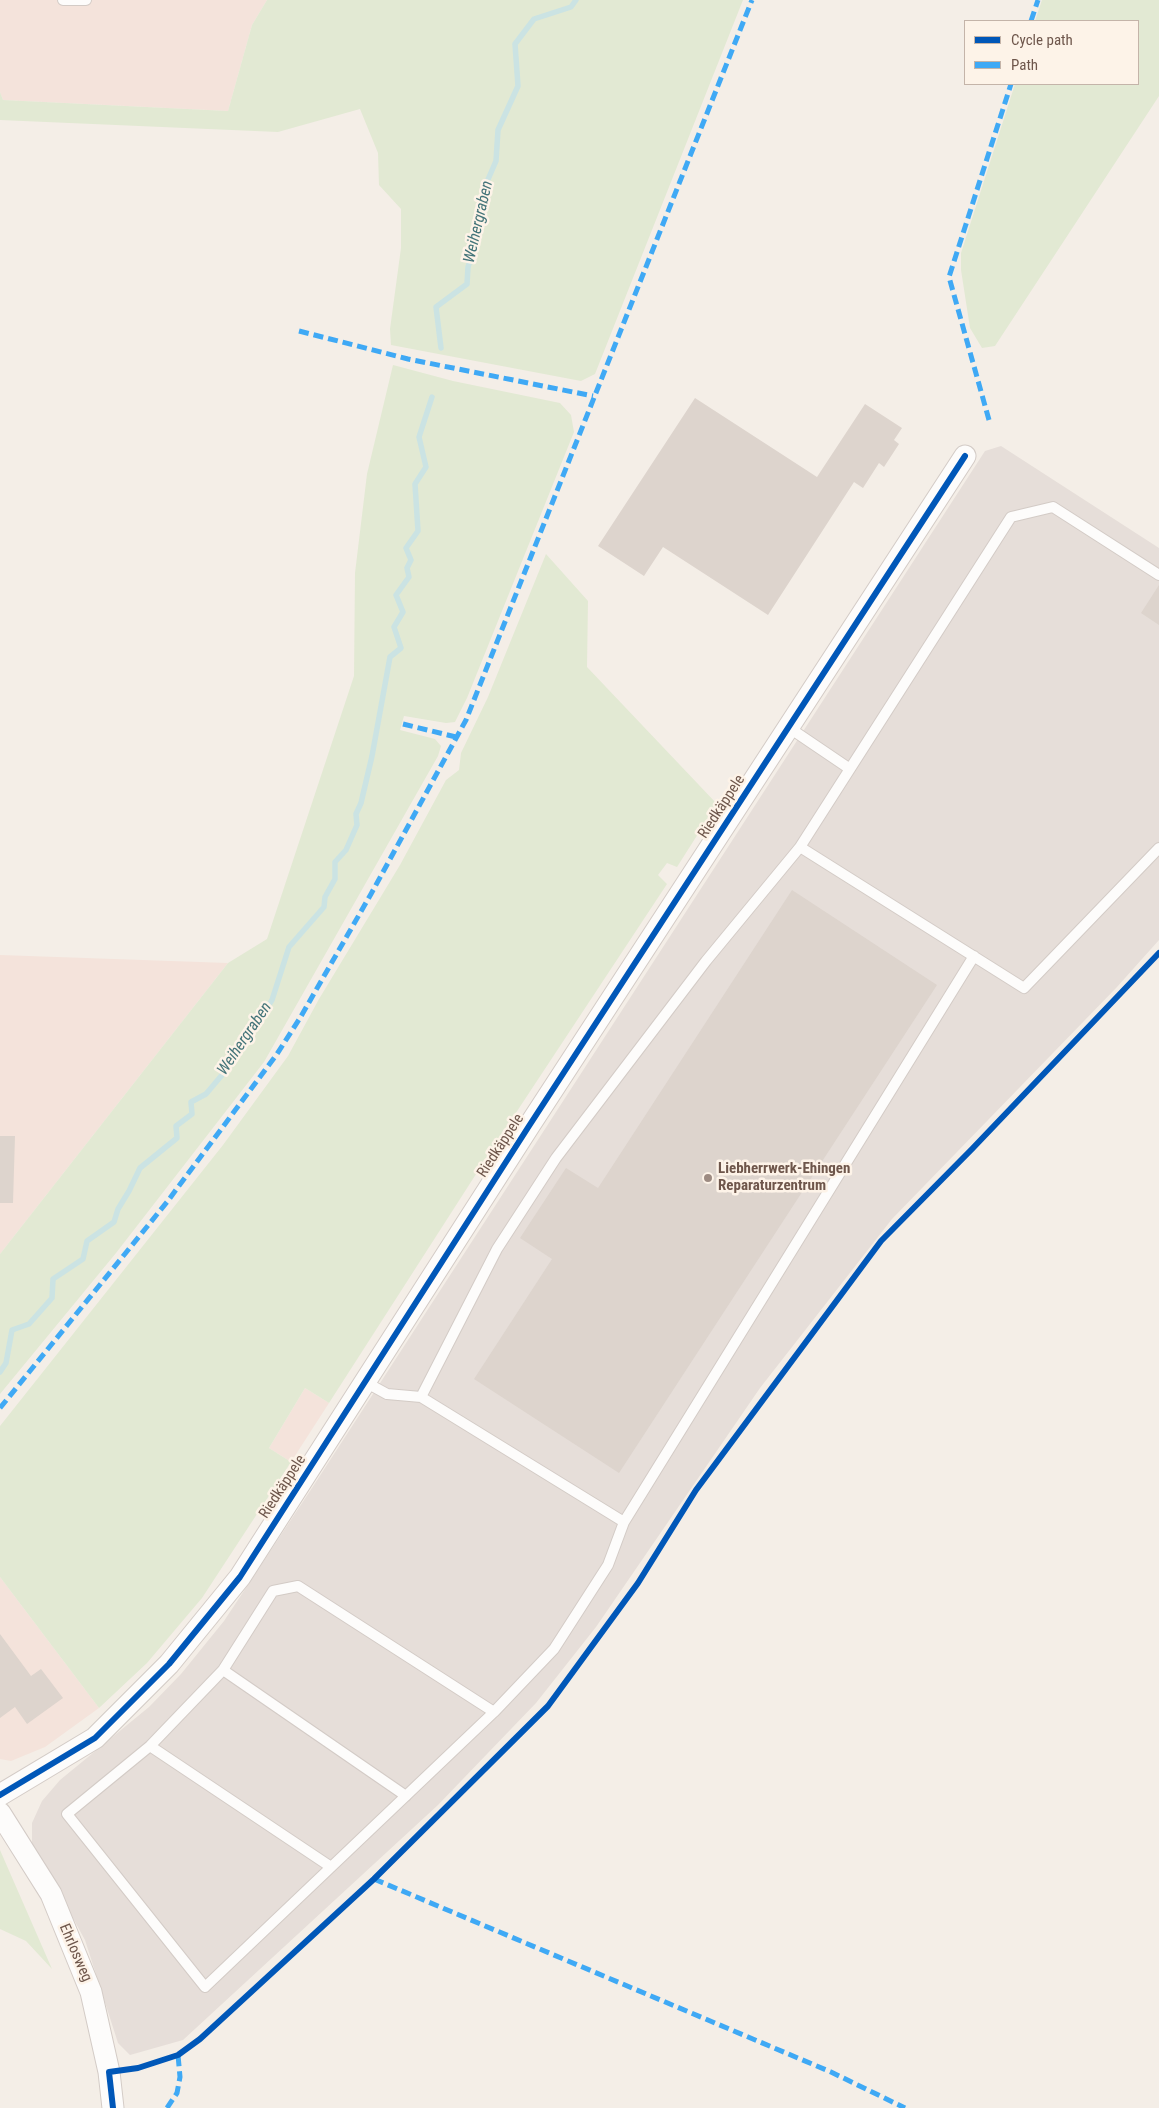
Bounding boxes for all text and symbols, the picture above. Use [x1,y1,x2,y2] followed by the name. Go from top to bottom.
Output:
[964,20,1139,85] legend
[1011,31,1073,49] text: Cycle path
[1011,56,1038,74] text: Path
[460,179,498,265] water label: Weihergraben
[695,772,749,842] street label: Riedkäppele
[214,999,276,1079] water label: Weihergraben
[474,1111,528,1181] street label: Riedkäppele
[718,1160,850,1195] place label: Liebherrwerk-Ehingen Reparaturzentrum
[702,1172,714,1184] marker: Liebherrwerk-Ehingen Reparaturzentrum
[256,1452,310,1522] street label: Riedkäppele
[55,1921,95,1985] street label: Ehrlosweg

